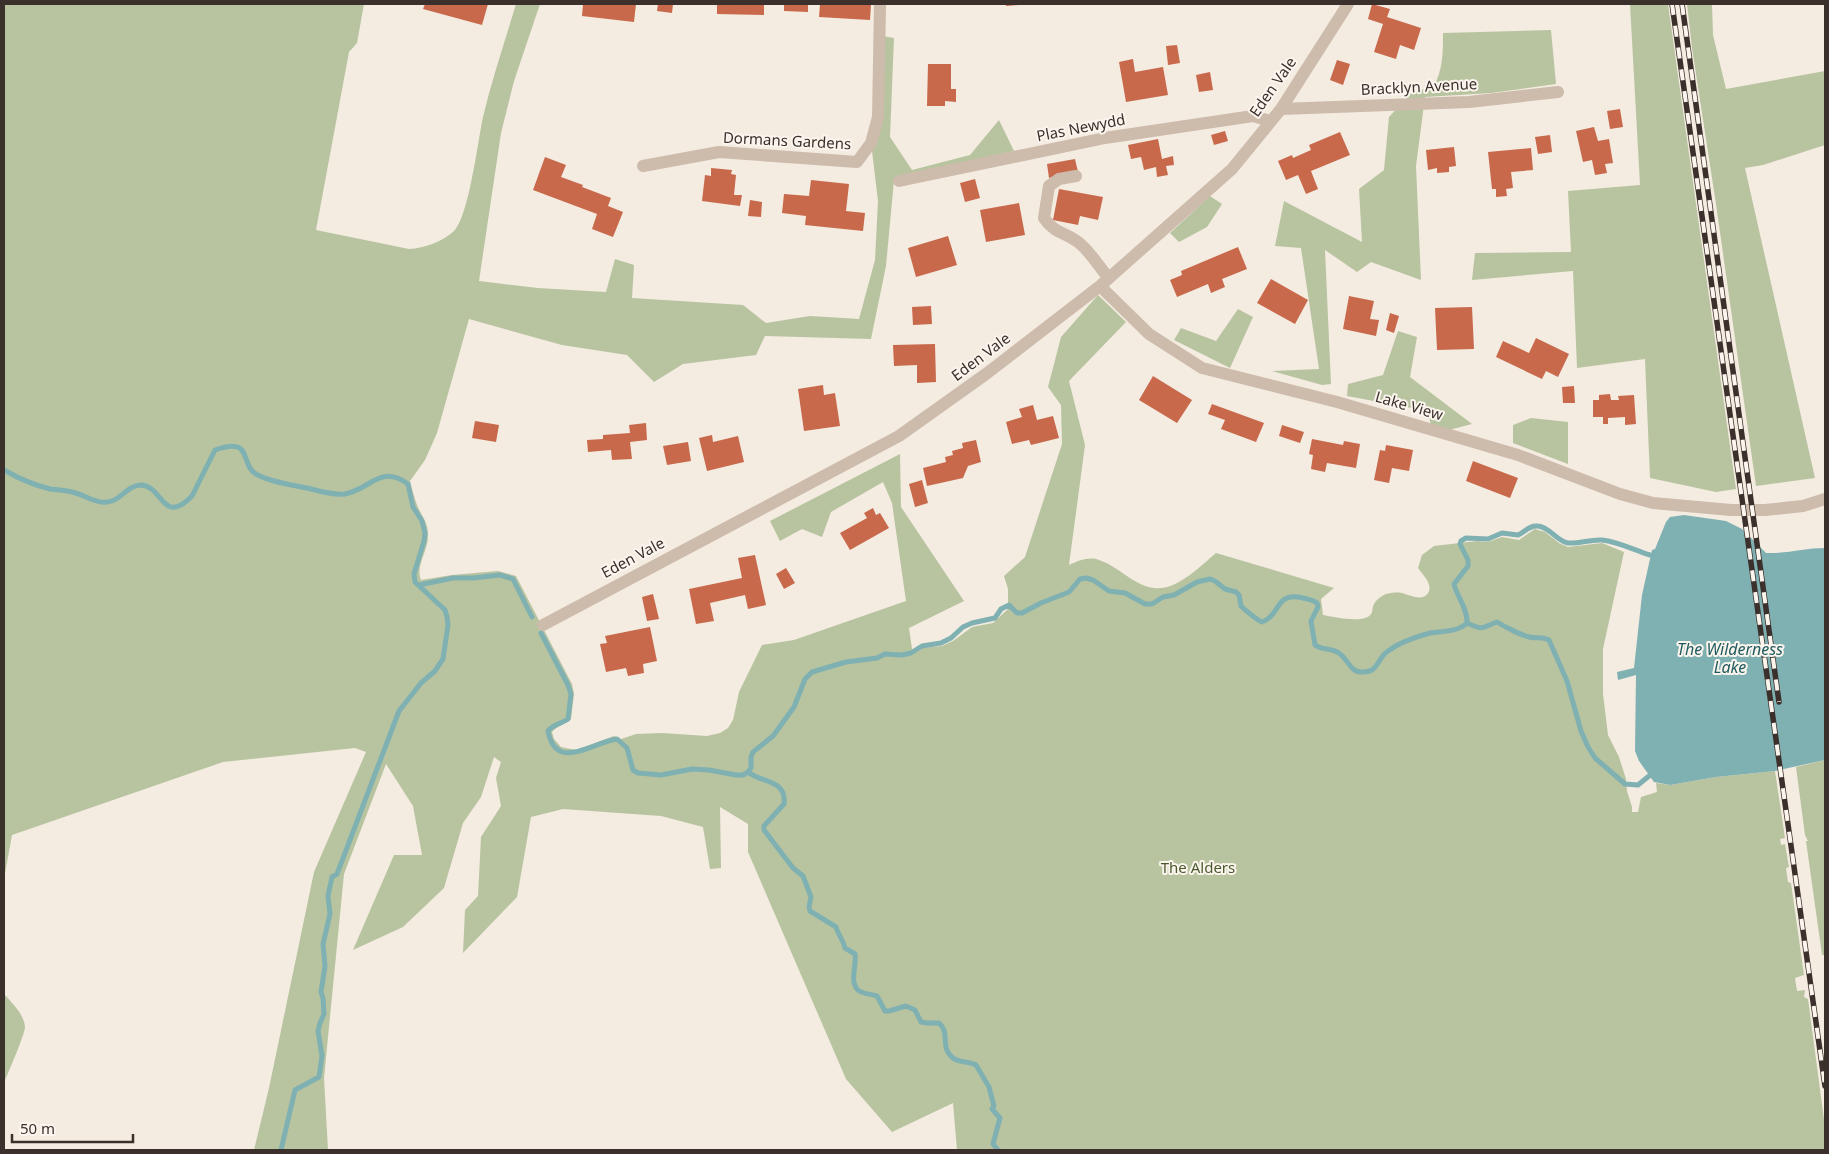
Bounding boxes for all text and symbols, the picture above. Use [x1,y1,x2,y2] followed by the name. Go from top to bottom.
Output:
[1244,53,1300,120] street label: Eden Vale
[1360,73,1478,99] street label: Bracklyn Avenue
[1035,109,1127,145] street label: Plas Newydd
[722,127,852,153] street label: Dormans Gardens
[947,328,1014,385] street label: Eden Vale
[1373,386,1446,424] street label: Lake View
[598,532,668,582] street label: Eden Vale
[1677,638,1783,678] water label: The Wilderness Lake
[1161,857,1235,877] park label: The Alders
[12,1112,134,1144] scale bar
[20,1118,55,1138] text: 50 m

